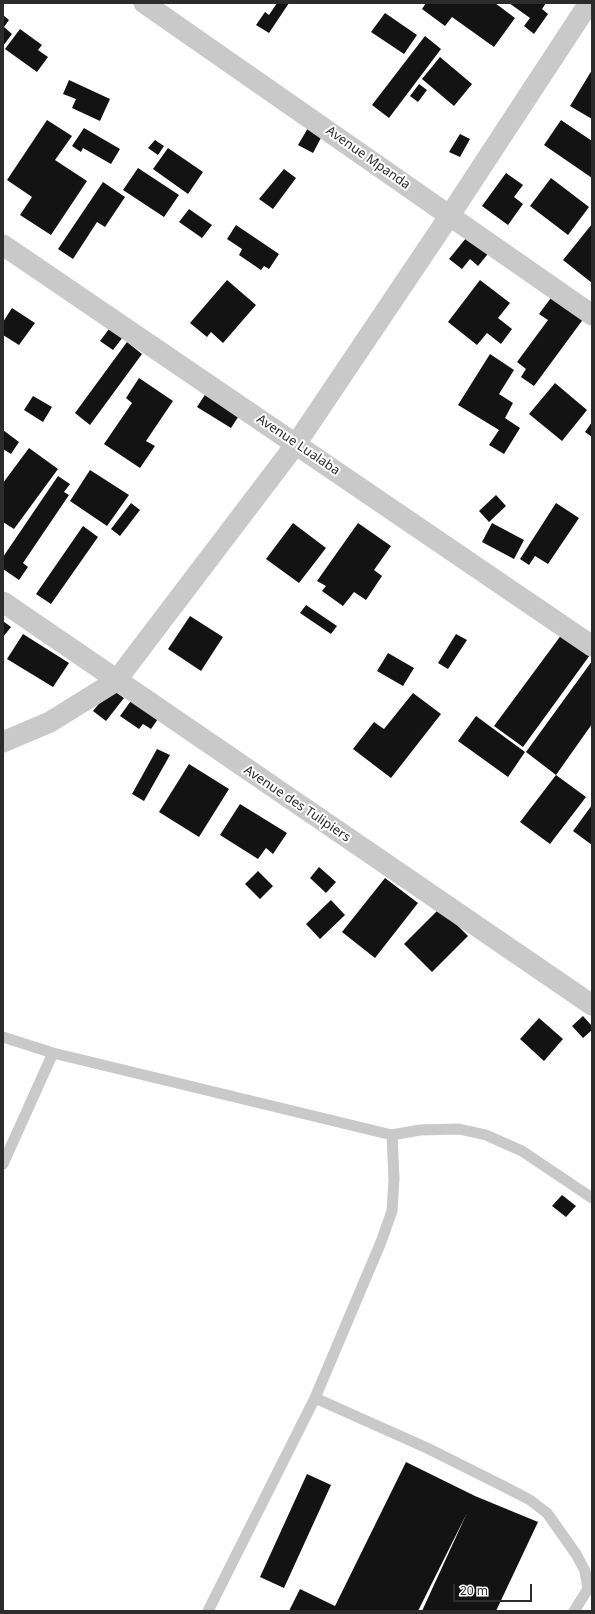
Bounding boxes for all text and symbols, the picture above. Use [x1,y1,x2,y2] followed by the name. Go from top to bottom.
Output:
[323,123,413,193] street label: Avenue Mpanda
[253,411,343,479] street label: Avenue Lualaba
[241,762,353,846] street label: Avenue des Tulipiers
[455,1576,534,1602] scale bar
[460,1582,488,1599] text: 20 m

